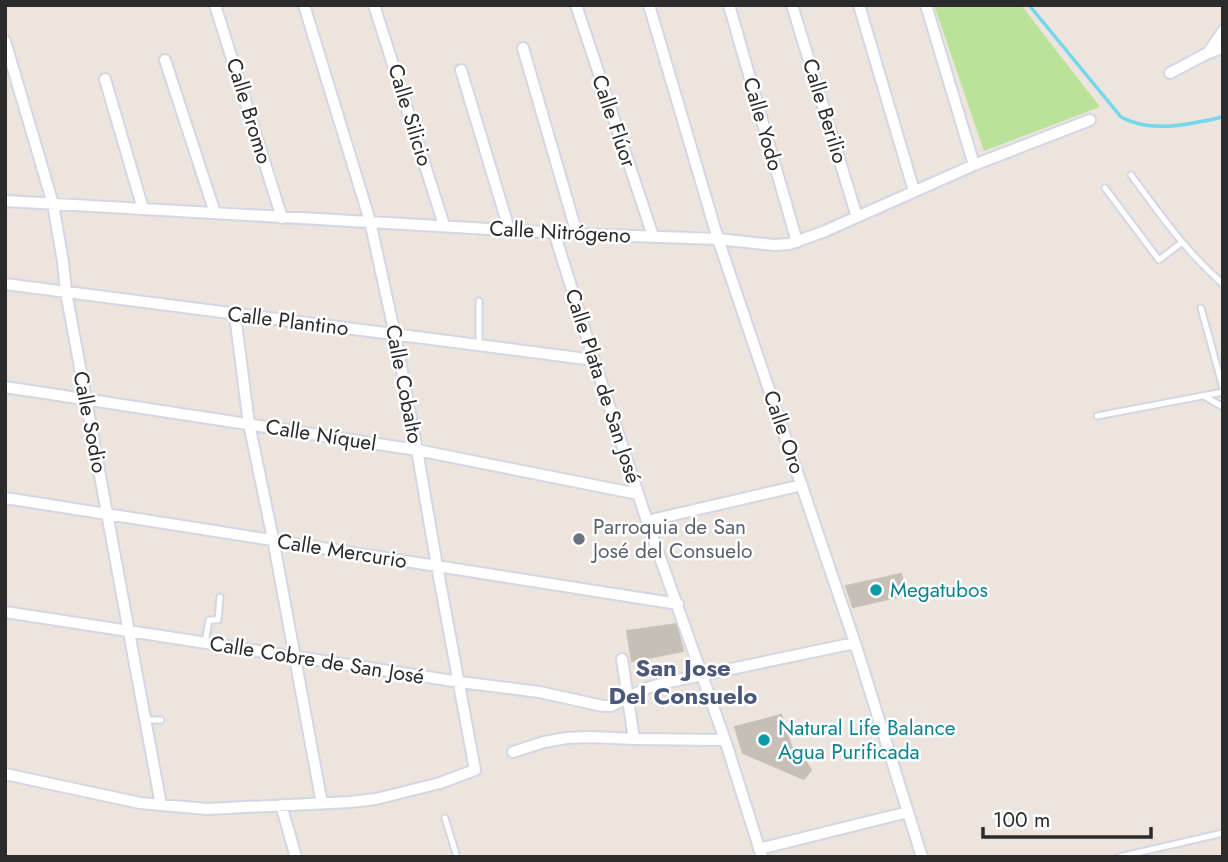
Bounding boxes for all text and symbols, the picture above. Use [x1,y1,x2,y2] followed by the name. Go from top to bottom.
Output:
[219,54,279,168] street label: Calle Bromo
[795,55,855,167] street label: Calle Berilio
[380,60,440,170] street label: Calle Silicio
[584,71,644,172] street label: Calle Flúor
[735,74,791,174] street label: Calle Yodo
[488,213,632,251] street label: Calle Nitrógeno
[557,285,649,487] street label: Calle Plata de San José
[226,299,350,343] street label: Calle Plantino
[378,322,430,446] street label: Calle Cobalto
[65,369,115,475] street label: Calle Sodio
[756,386,812,478] street label: Calle Oro
[264,411,378,459] street label: Calle Níquel
[590,512,752,566] place label: Parroquia de San José del Consuelo
[275,526,409,576] street label: Calle Mercurio
[571,531,587,547] marker: Parroquia de San José del Consuelo
[890,575,988,605] place label: Megatubos
[868,582,884,598] marker: Megatubos
[208,628,427,692] street label: Calle Cobre de San José
[609,650,757,713] district label: San Jose Del Consuelo
[778,713,956,767] place label: Natural Life Balance Agua Purificada
[756,732,772,748] marker: Natural Life Balance Agua Purificada
[983,796,1151,840] scale bar
[993,805,1050,835] text: 100 m

